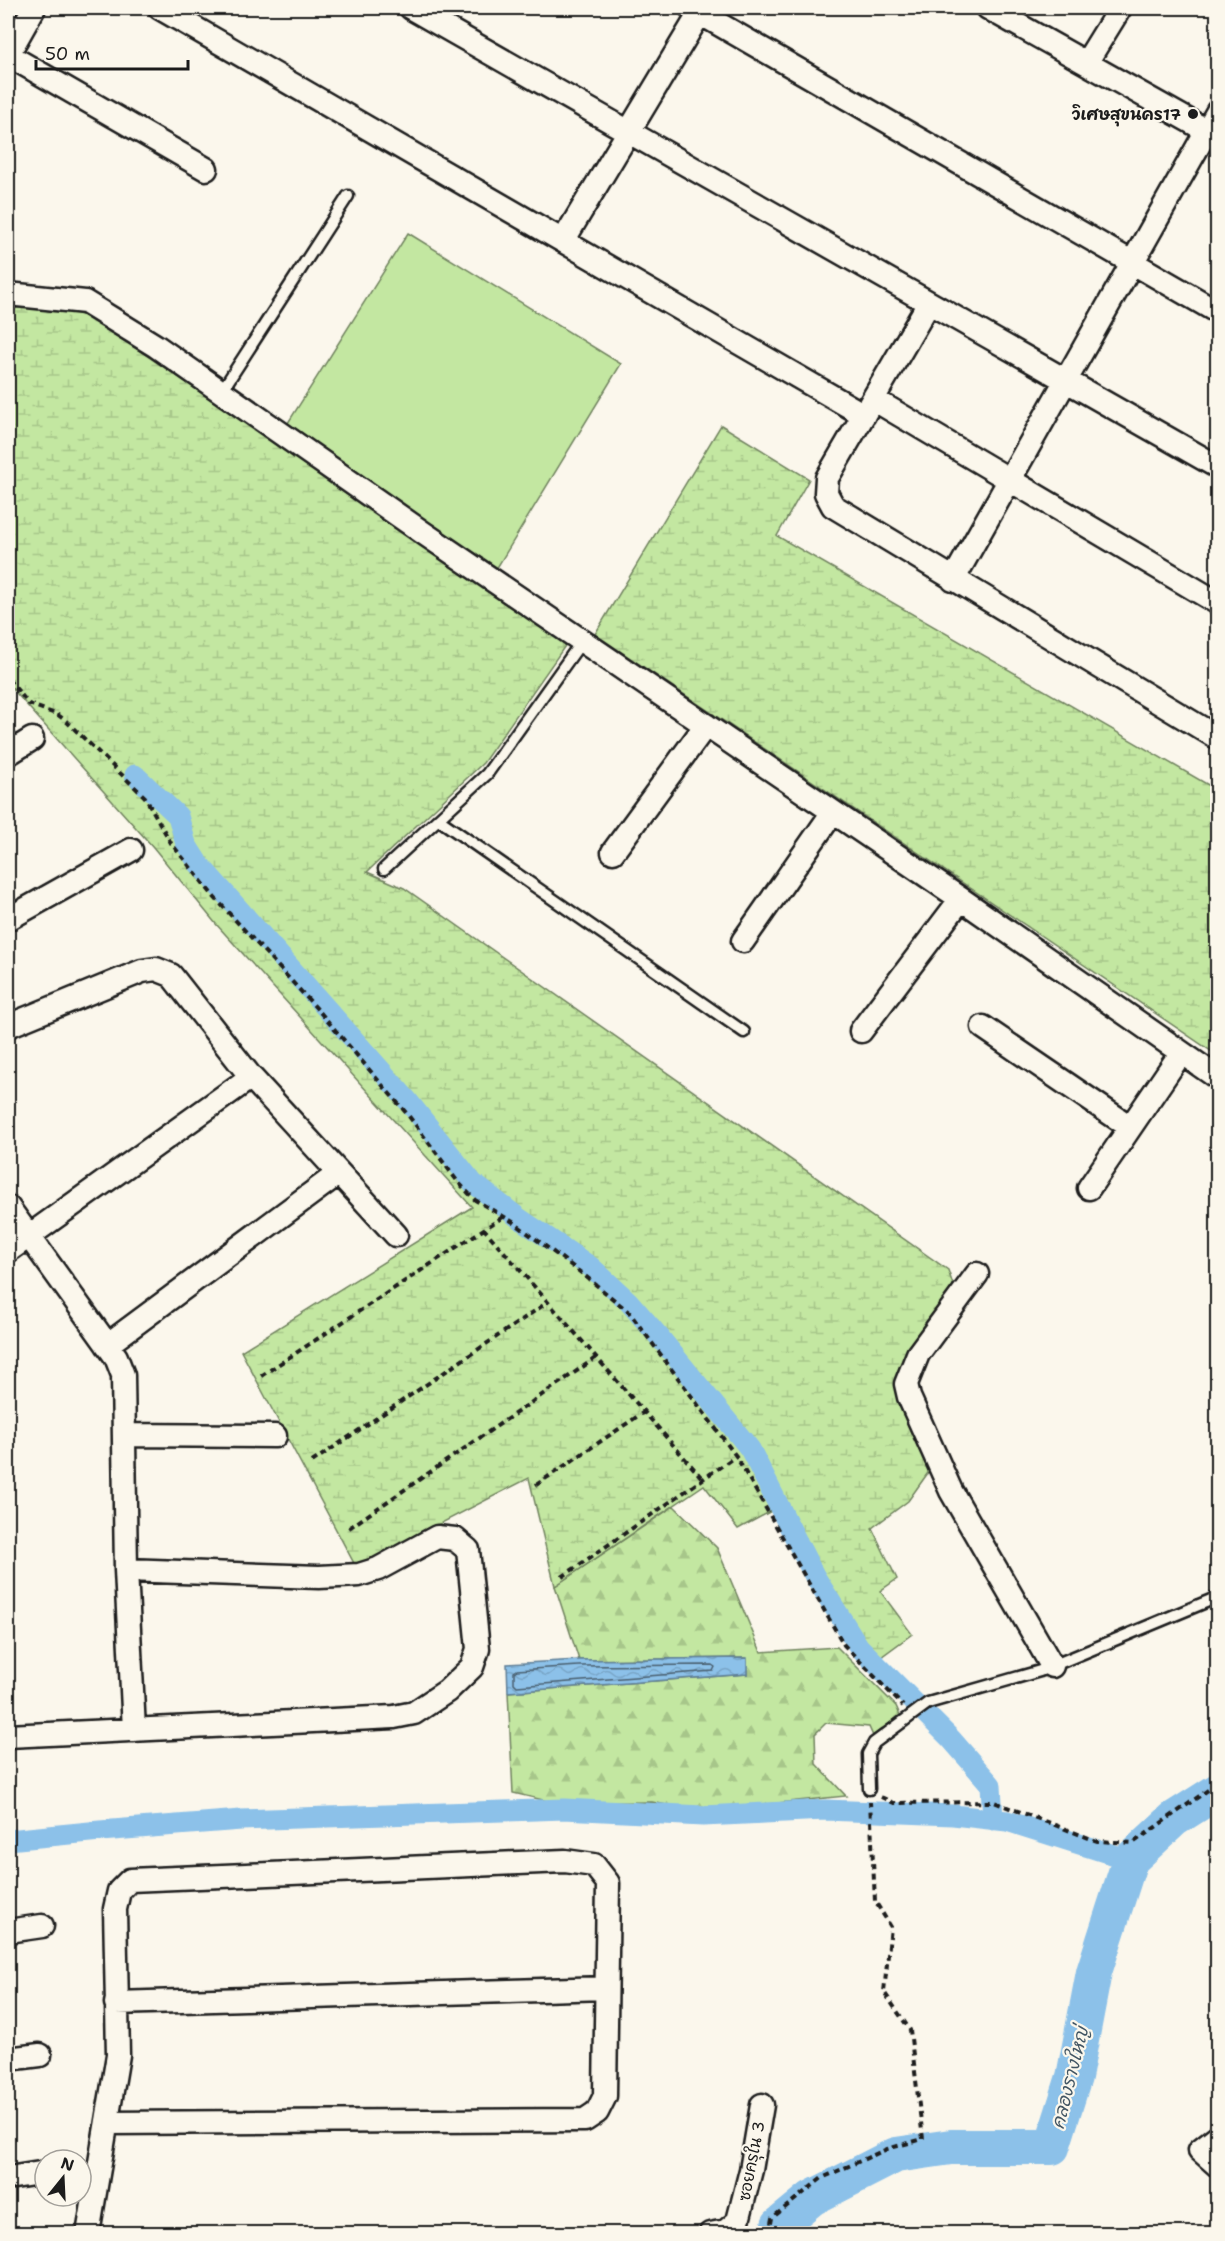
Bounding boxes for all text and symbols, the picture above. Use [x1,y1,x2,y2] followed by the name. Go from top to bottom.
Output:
[36,33,188,71] scale bar
[45,42,90,66] text: 50 m
[1072,104,1181,127] place label: วิเศษสุขนคร17
[1186,107,1200,121] marker: วิเศษสุขนคร17
[1046,2022,1095,2131] water label: คลองรางใหญ่
[732,2119,772,2203] street label: ซอยครุใน 3
[33,2148,93,2208] north arrow
[58,2152,77,2176] text: N

